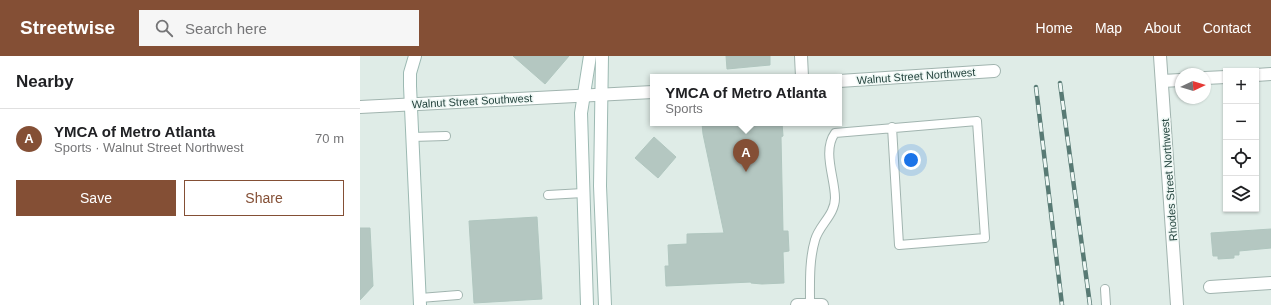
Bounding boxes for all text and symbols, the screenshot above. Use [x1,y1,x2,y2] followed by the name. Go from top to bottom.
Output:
[139,10,419,46] search box
[20,17,115,38] text: Streetwise
[153,17,175,39] icon: search
[185,20,267,37] text: Search here
[1036,20,1073,36] text: Home
[1095,20,1122,36] text: Map
[1144,20,1181,36] text: About
[1203,20,1251,36] text: Contact
[856,66,976,86] street label: Walnut Street Northwest
[1175,68,1211,104] north arrow
[1223,68,1259,212] map controls
[1223,68,1259,104] button: +
[16,72,74,91] text: Nearby
[650,74,842,126] popup
[665,84,827,101] text: YMCA of Metro Atlanta
[411,92,533,110] street label: Walnut Street Southwest
[665,101,703,116] text: Sports
[1223,104,1259,140] button: −
[1159,118,1179,242] street label: Rhodes Street Northwest
[54,123,215,140] text: YMCA of Metro Atlanta
[24,131,34,146] text: A
[315,131,344,146] text: 70 m
[733,139,759,172] pin: A
[54,140,244,155] text: Sports · Walnut Street Northwest
[1223,140,1259,176] button: locate
[901,150,921,170] your location
[1223,176,1259,212] button: layers
[16,180,176,216] button: Save
[184,180,344,216] button: Share

